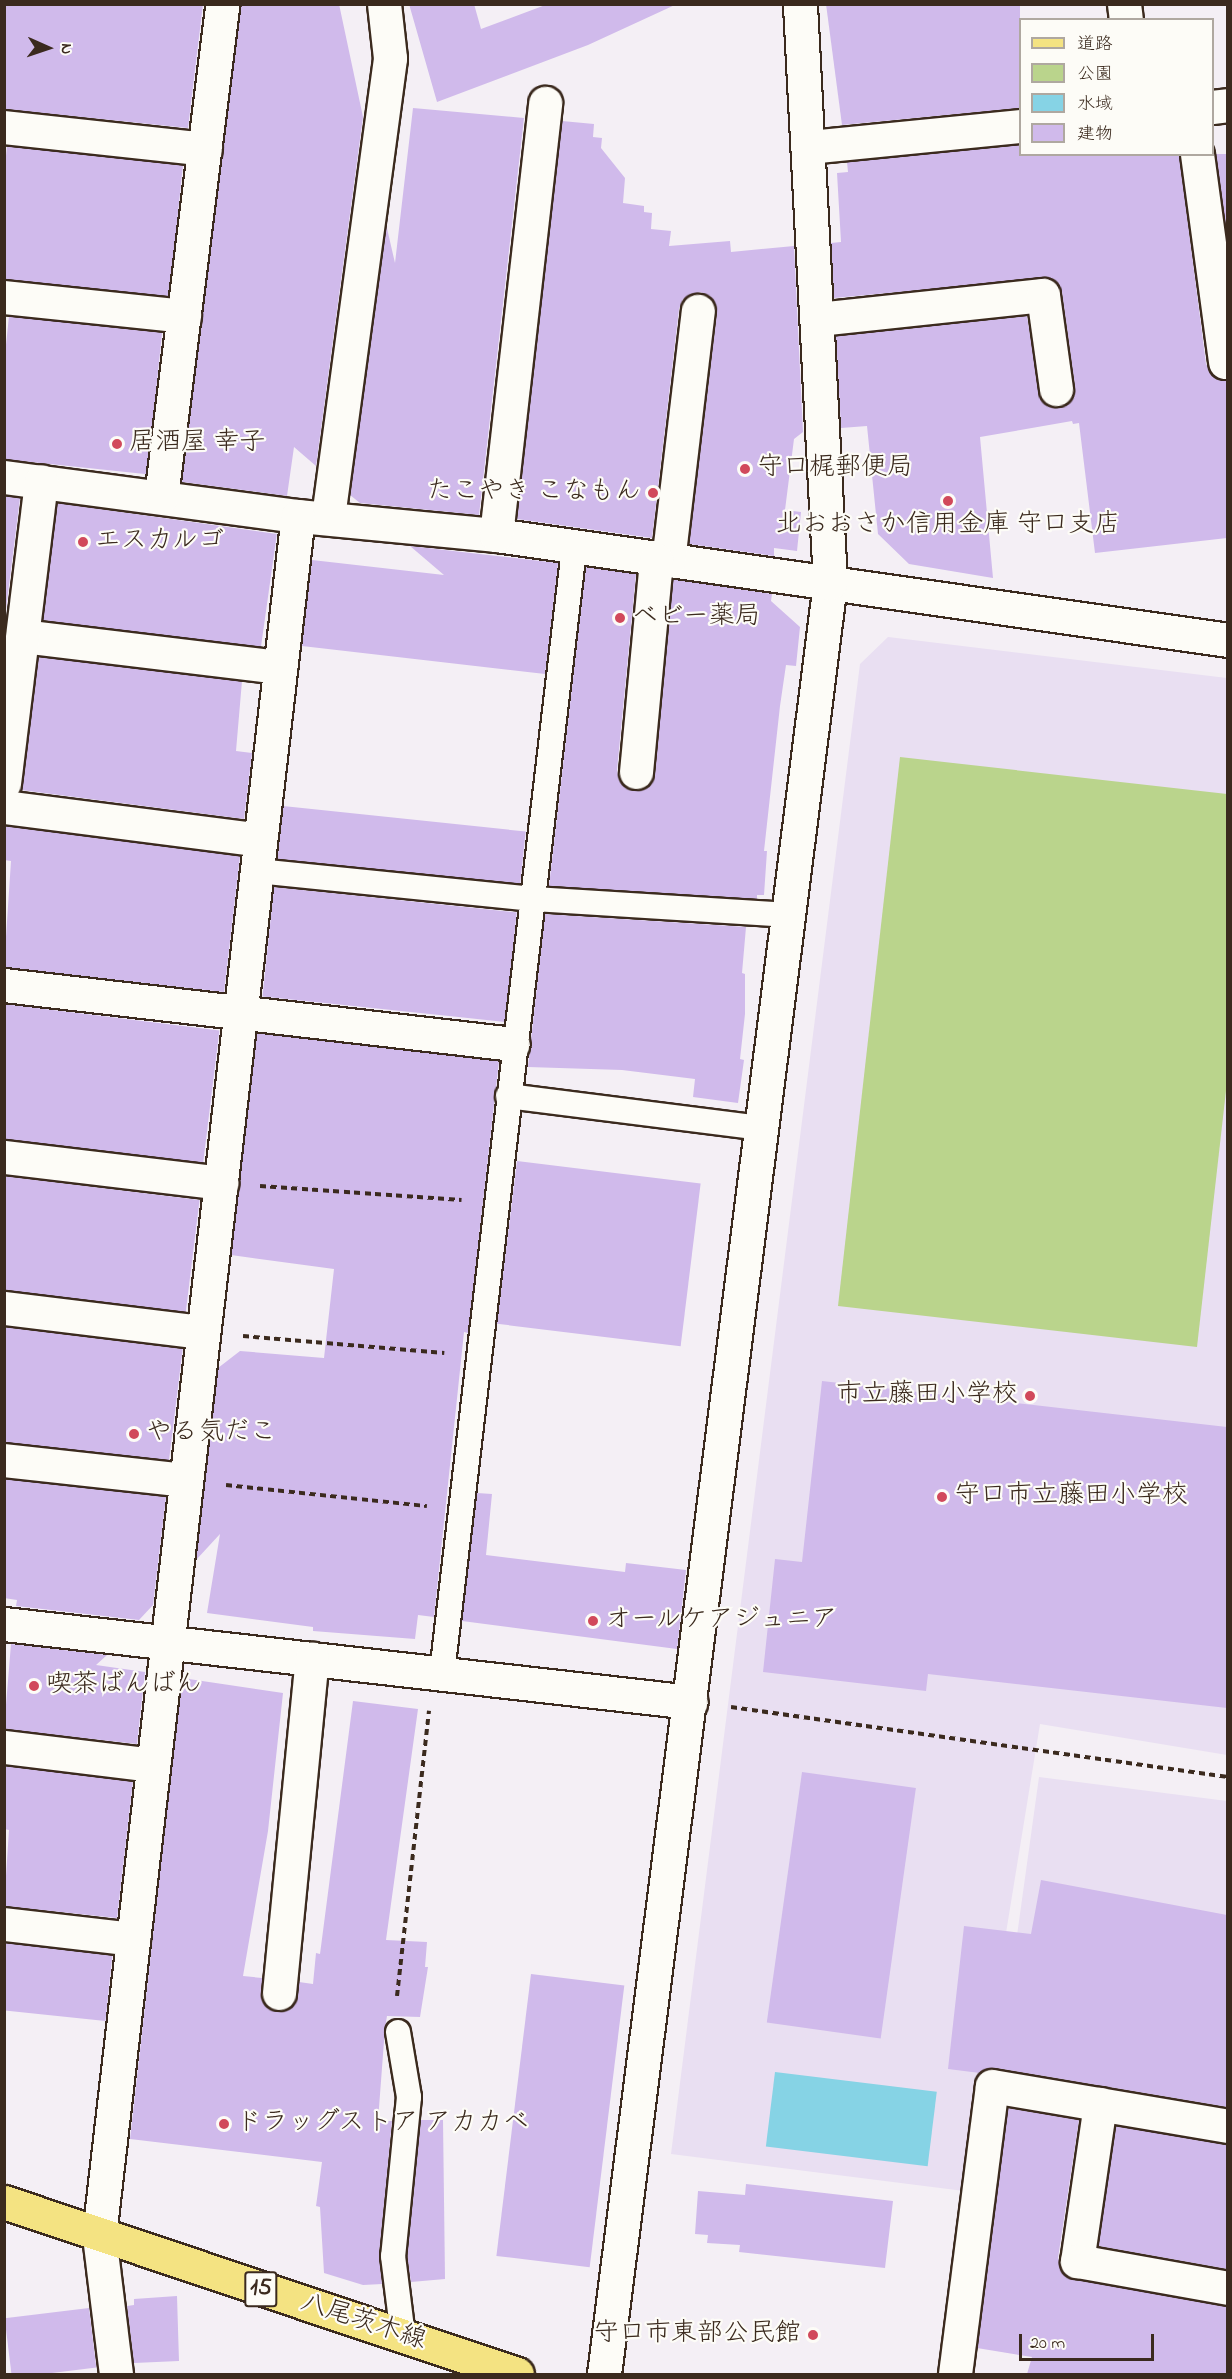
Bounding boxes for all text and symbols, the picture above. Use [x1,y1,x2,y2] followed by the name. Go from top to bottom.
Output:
[18,18,78,78] north arrow
[1019,18,1214,156] legend
[1077,32,1113,58] text: 道路
[54,43,78,55] text: N
[1077,62,1113,88] text: 公園
[1077,92,1113,118] text: 水域
[1077,122,1113,148] text: 建物
[129,428,265,460] place label: 居酒屋 幸子
[110,437,124,451] marker: 居酒屋 幸子
[757,453,913,485] place label: 守口梶郵便局
[738,462,752,476] marker: 守口梶郵便局
[427,477,641,509] place label: たこやき こなもん
[646,486,660,500] marker: たこやき こなもん
[941,494,955,508] marker: 北おおさか信用金庫 守口支店
[776,510,1120,542] place label: 北おおさか信用金庫 守口支店
[95,526,225,558] place label: エスカルゴ
[76,535,90,549] marker: エスカルゴ
[632,602,761,634] place label: ベビー薬局
[613,611,627,625] marker: ベビー薬局
[836,1380,1018,1412] place label: 市立藤田小学校
[1023,1389,1037,1403] marker: 市立藤田小学校
[146,1418,276,1450] place label: やる気だこ
[127,1427,141,1441] marker: やる気だこ
[954,1481,1188,1513] place label: 守口市立藤田小学校
[935,1490,949,1504] marker: 守口市立藤田小学校
[605,1605,839,1637] place label: オールケアジュニア
[586,1614,600,1628] marker: オールケアジュニア
[46,1670,202,1702] place label: 喫茶ばんばん
[27,1679,41,1693] marker: 喫茶ばんばん
[236,2108,528,2140] place label: ドラッグストア アカカベ
[217,2117,231,2131] marker: ドラッグストア アカカベ
[243,2268,279,2310] road number: 15
[296,2288,430,2358] street label: 八尾茨木線
[593,2319,801,2351] place label: 守口市東部公民館
[1022,2322,1157,2360] scale bar
[806,2328,820,2342] marker: 守口市東部公民館
[1030,2331,1065,2357] text: 20 m

